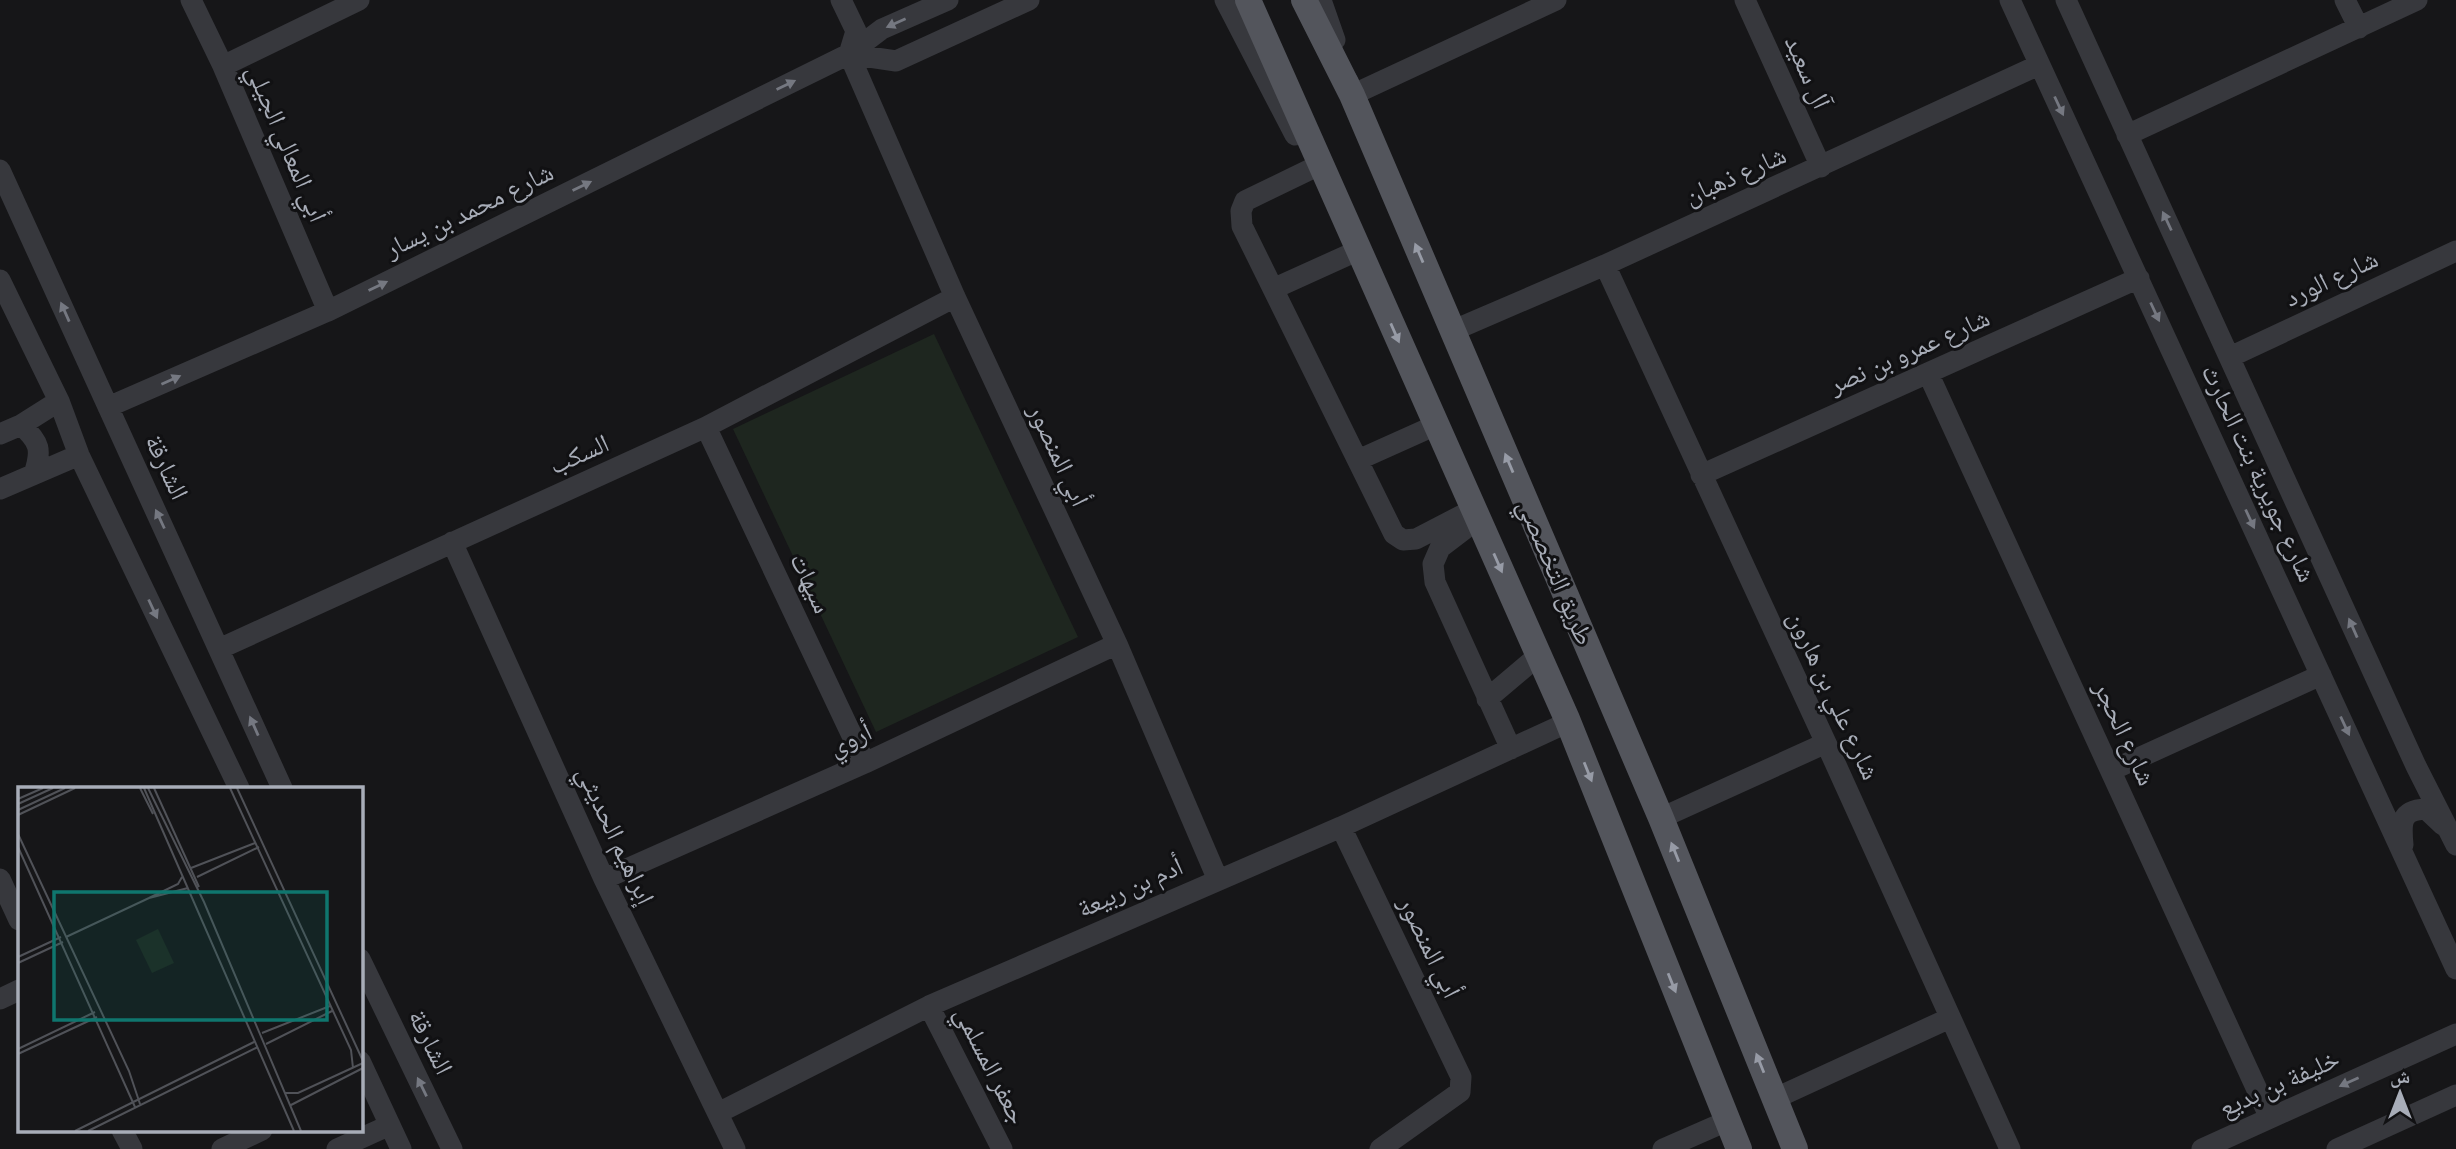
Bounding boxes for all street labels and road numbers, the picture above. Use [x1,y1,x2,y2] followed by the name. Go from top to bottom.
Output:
[1778,30,1840,115] street label: آل سعيد
[235,59,335,228] street label: أبي المعالي الجيلي
[1679,137,1791,212] street label: شارع ذهبان
[378,155,558,265] street label: شارع محمد بن يسار
[2279,242,2383,314] street label: شارع الورد
[1822,300,1994,401] street label: شارع عمرو بن نصر
[2195,359,2324,587] street label: شارع جويرية بنت الحارث
[1017,397,1097,513] street label: أبي المنصور
[544,426,614,481] street label: السكب
[138,429,197,505] street label: الشارقة
[1507,494,1602,652] street label: طريق التخصصي
[783,547,840,618] street label: سيهات
[1777,605,1888,787] street label: شارع علي بن هارون
[2086,674,2164,790] street label: شارع الحجر
[823,714,879,767] street label: أروي
[566,760,663,911] street label: إبراهيم الحديثي
[1072,849,1189,926] street label: أدم بن ربيعة
[1387,890,1469,1005] street label: أبي المنصور
[944,1000,1035,1131] street label: جعفر المسلمي
[402,1004,461,1080] street label: الشارقة
[2213,1041,2345,1125] street label: خليفة بن بديع

